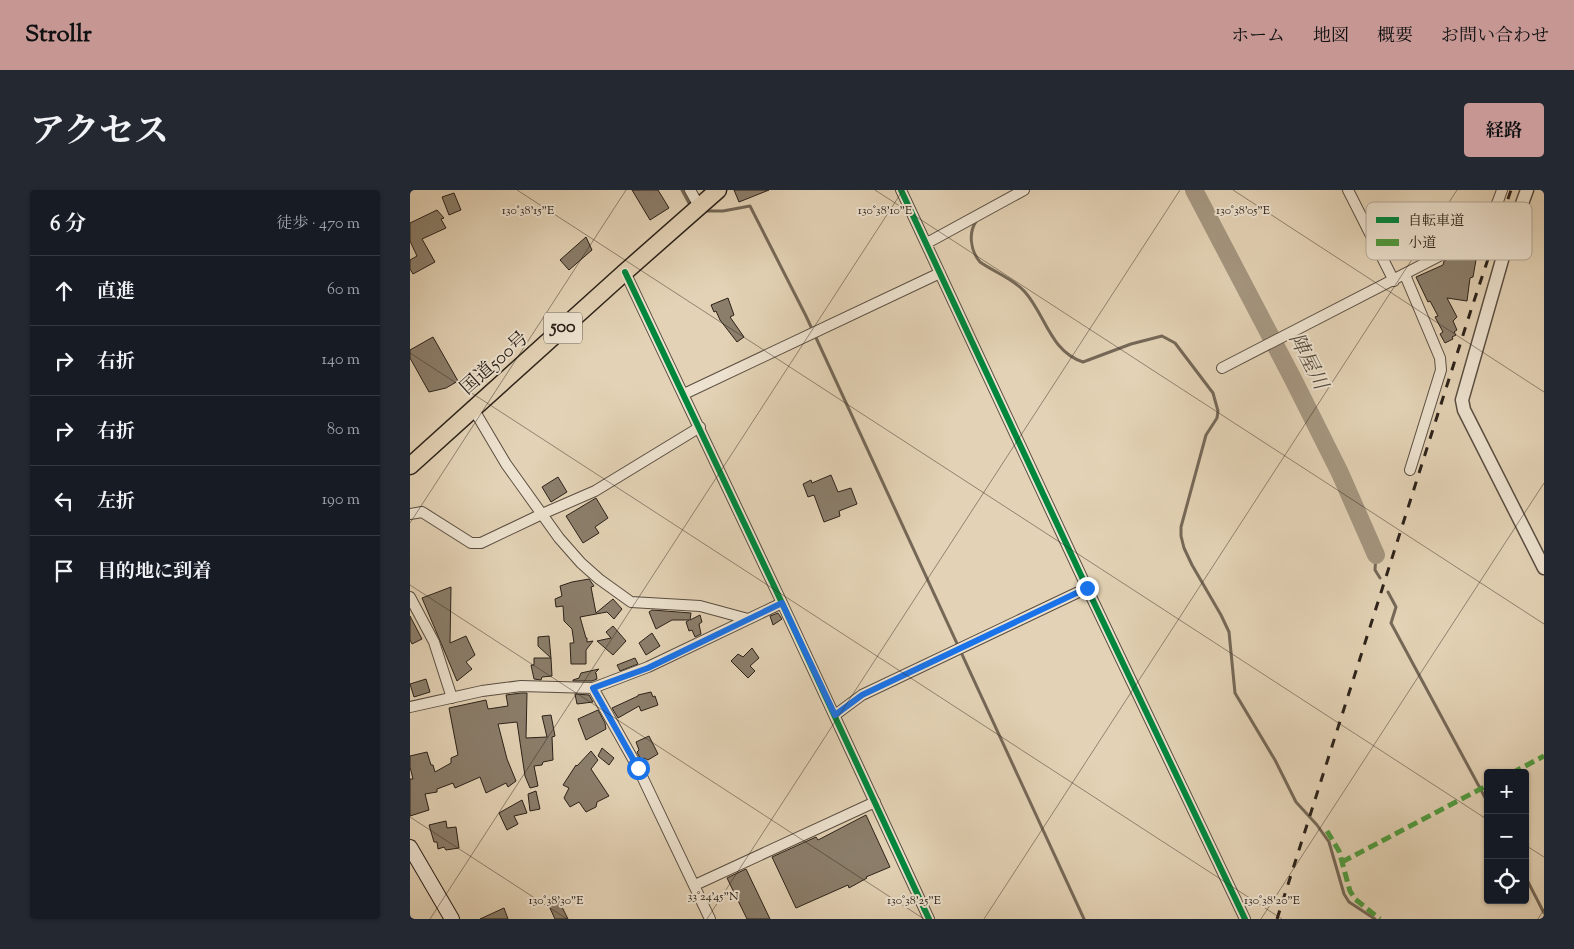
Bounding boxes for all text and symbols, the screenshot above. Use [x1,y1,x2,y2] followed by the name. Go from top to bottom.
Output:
[25,18,92,52] text: Strollr
[1231,24,1285,50] text: ホーム
[1313,24,1349,50] text: 地図
[1377,24,1413,50] text: 概要
[1441,24,1549,50] text: お問い合わせ
[1464,103,1544,157] button: 経路
[30,108,169,159] text: アクセス
[502,202,555,220] text: 130°38'15"E
[858,202,913,220] text: 130°38'10"E
[1216,202,1271,220] text: 130°38'05"E
[1366,202,1532,260] legend
[50,210,86,240] text: 6 分
[1408,212,1464,232] text: 自転車道
[276,213,360,236] text: 徒歩 · 470 m
[1408,234,1436,254] text: 小道
[50,277,78,305] icon: ahead
[97,279,135,306] text: 直進
[327,279,360,302] text: 60 m
[544,312,582,344] road number: 500
[455,326,535,402] street label: 国道500号
[1280,329,1334,397] water label: 陣屋川
[50,347,78,375] icon: right
[97,349,135,376] text: 右折
[322,349,360,372] text: 140 m
[50,417,78,445] icon: right
[97,419,135,446] text: 右折
[327,419,360,442] text: 80 m
[50,487,78,515] icon: left
[97,489,135,516] text: 左折
[322,489,360,512] text: 190 m
[50,557,78,585] icon: arrive
[97,559,211,586] text: 目的地に到着
[1076,577,1099,600] route end
[627,757,650,780] route start
[1484,769,1529,904] map controls
[1484,769,1529,814] button: +
[1484,814,1529,859] button: −
[1484,859,1529,904] button: locate
[687,888,739,906] text: 33°24'45"N
[528,892,584,910] text: 130°38'30"E
[887,892,942,910] text: 130°38'25"E
[1244,892,1301,910] text: 130°38'20"E

